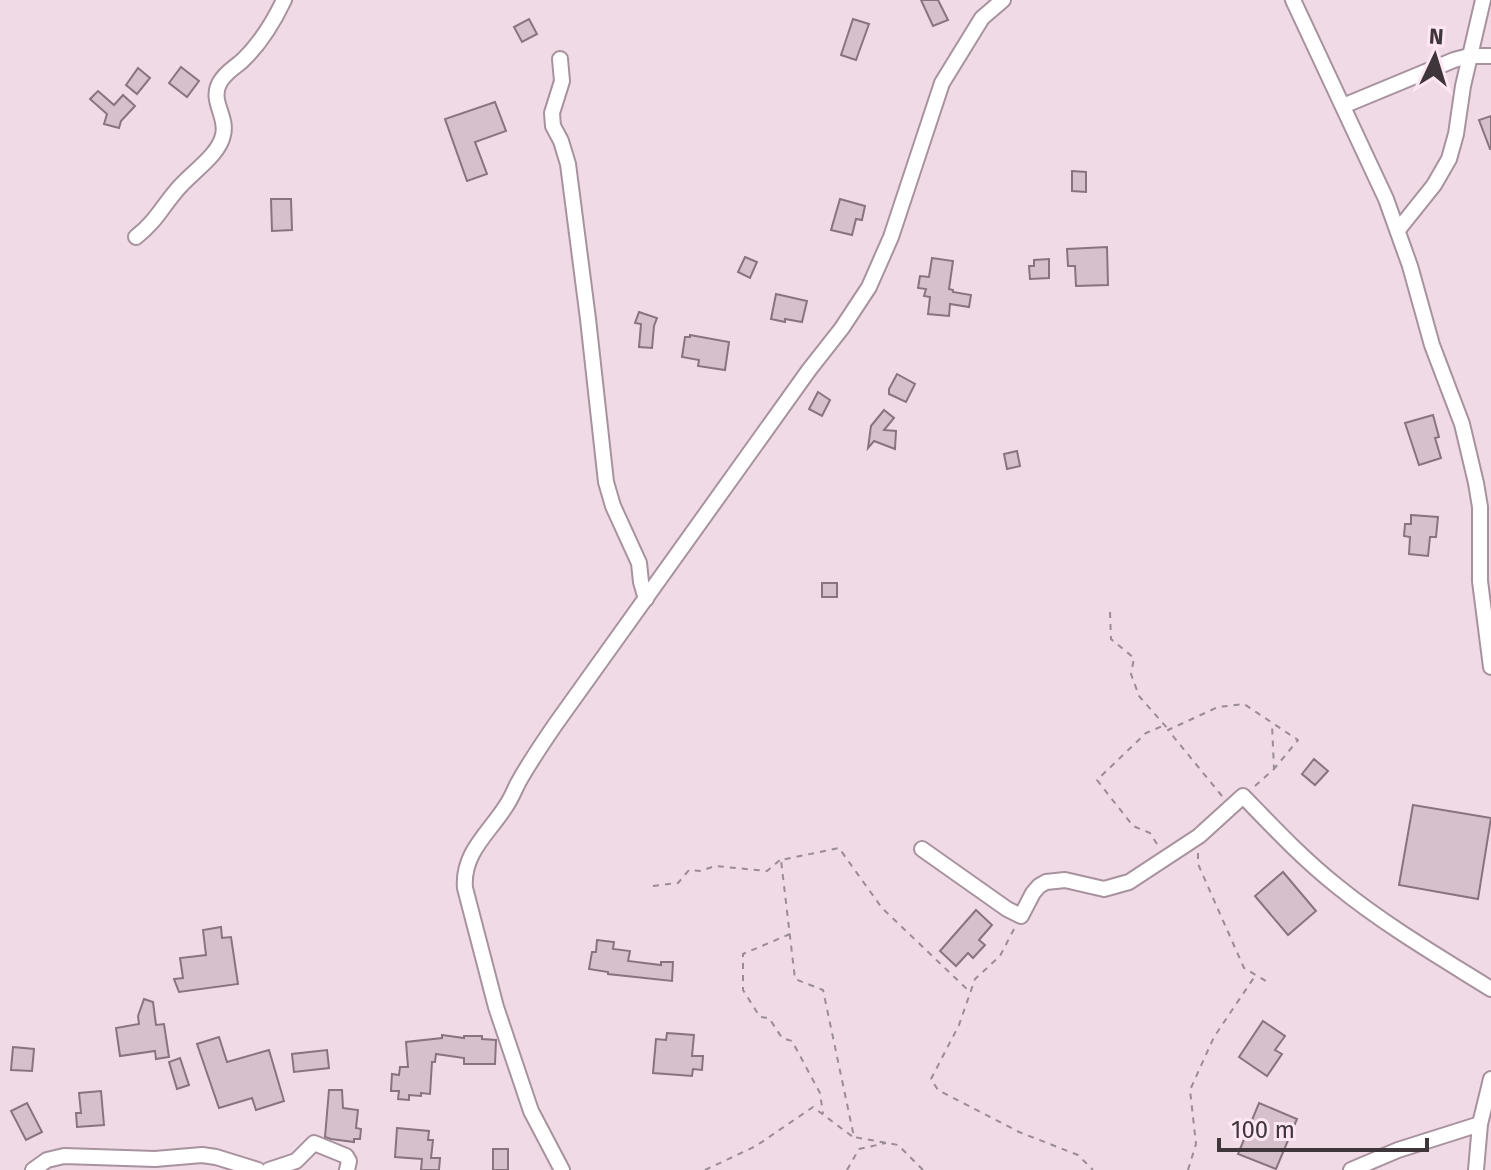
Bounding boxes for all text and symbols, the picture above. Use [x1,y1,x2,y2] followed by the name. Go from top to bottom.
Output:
[1395,16,1475,96] north arrow
[1428,23,1445,51] text: N
[1219,1102,1427,1152] scale bar
[1231,1116,1295,1144] text: 100 m

